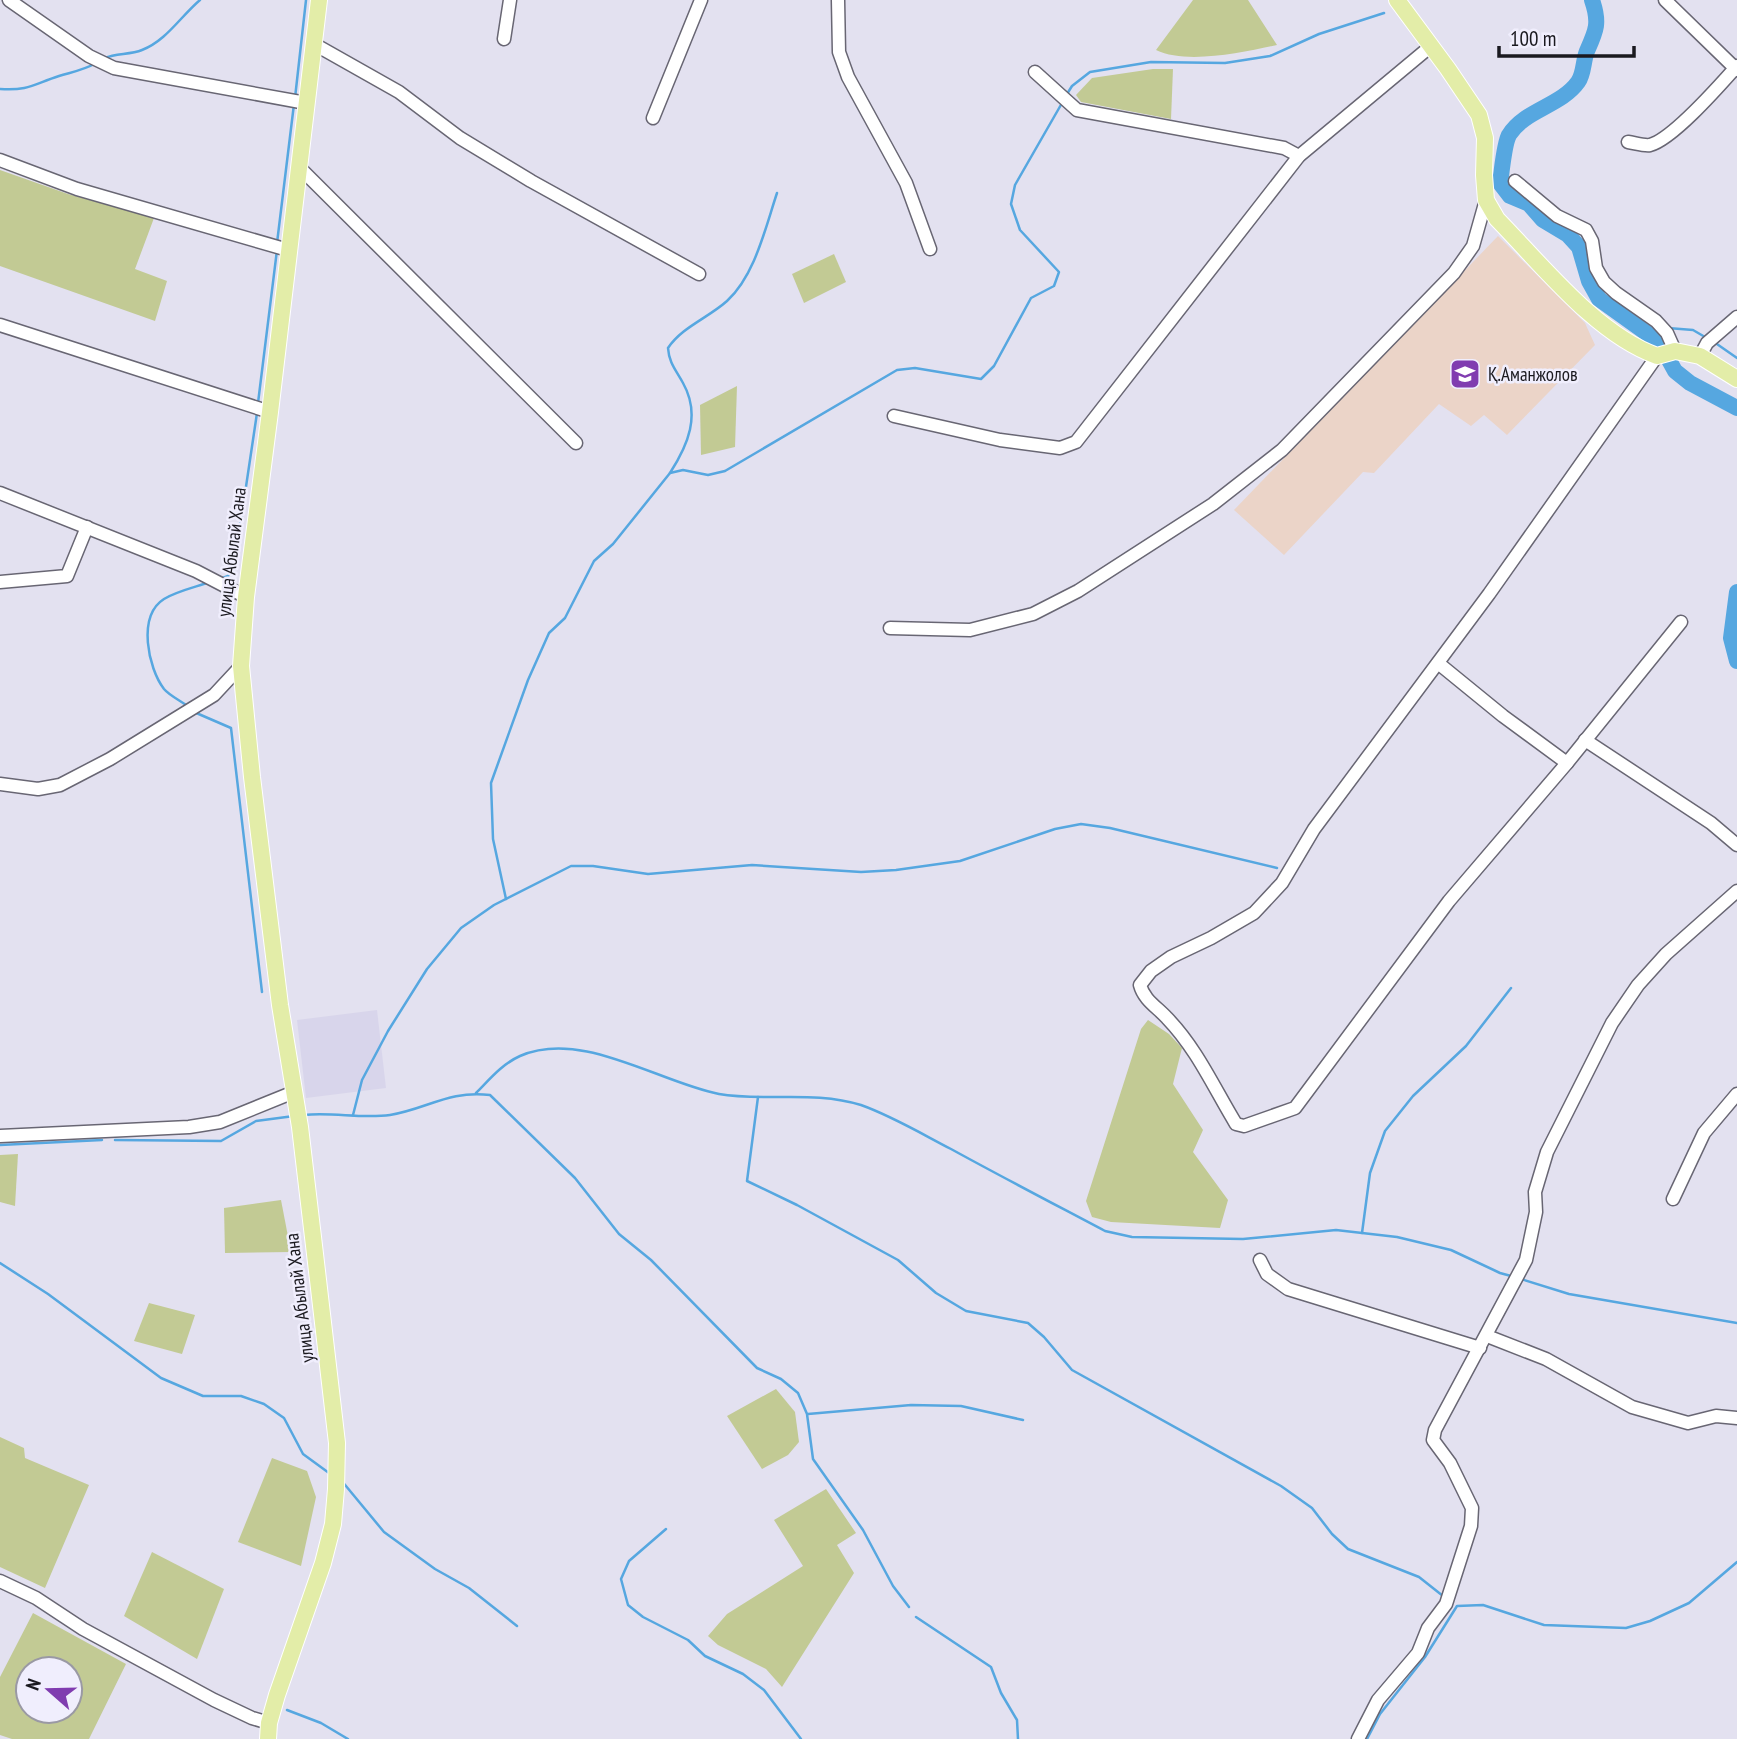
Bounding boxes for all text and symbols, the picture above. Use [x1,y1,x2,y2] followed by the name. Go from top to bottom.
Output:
[1499,14,1634,58] scale bar
[1510,25,1556,52] text: 100 m
[1448,357,1482,391] school or university icon: Қ.Аманжолов
[1488,362,1578,386] place label: Қ.Аманжолов
[211,486,251,618] street label: улица Абылай Хана
[279,1232,319,1364] street label: улица Абылай Хана
[14,1655,84,1725] north arrow
[20,1675,46,1693] text: N

